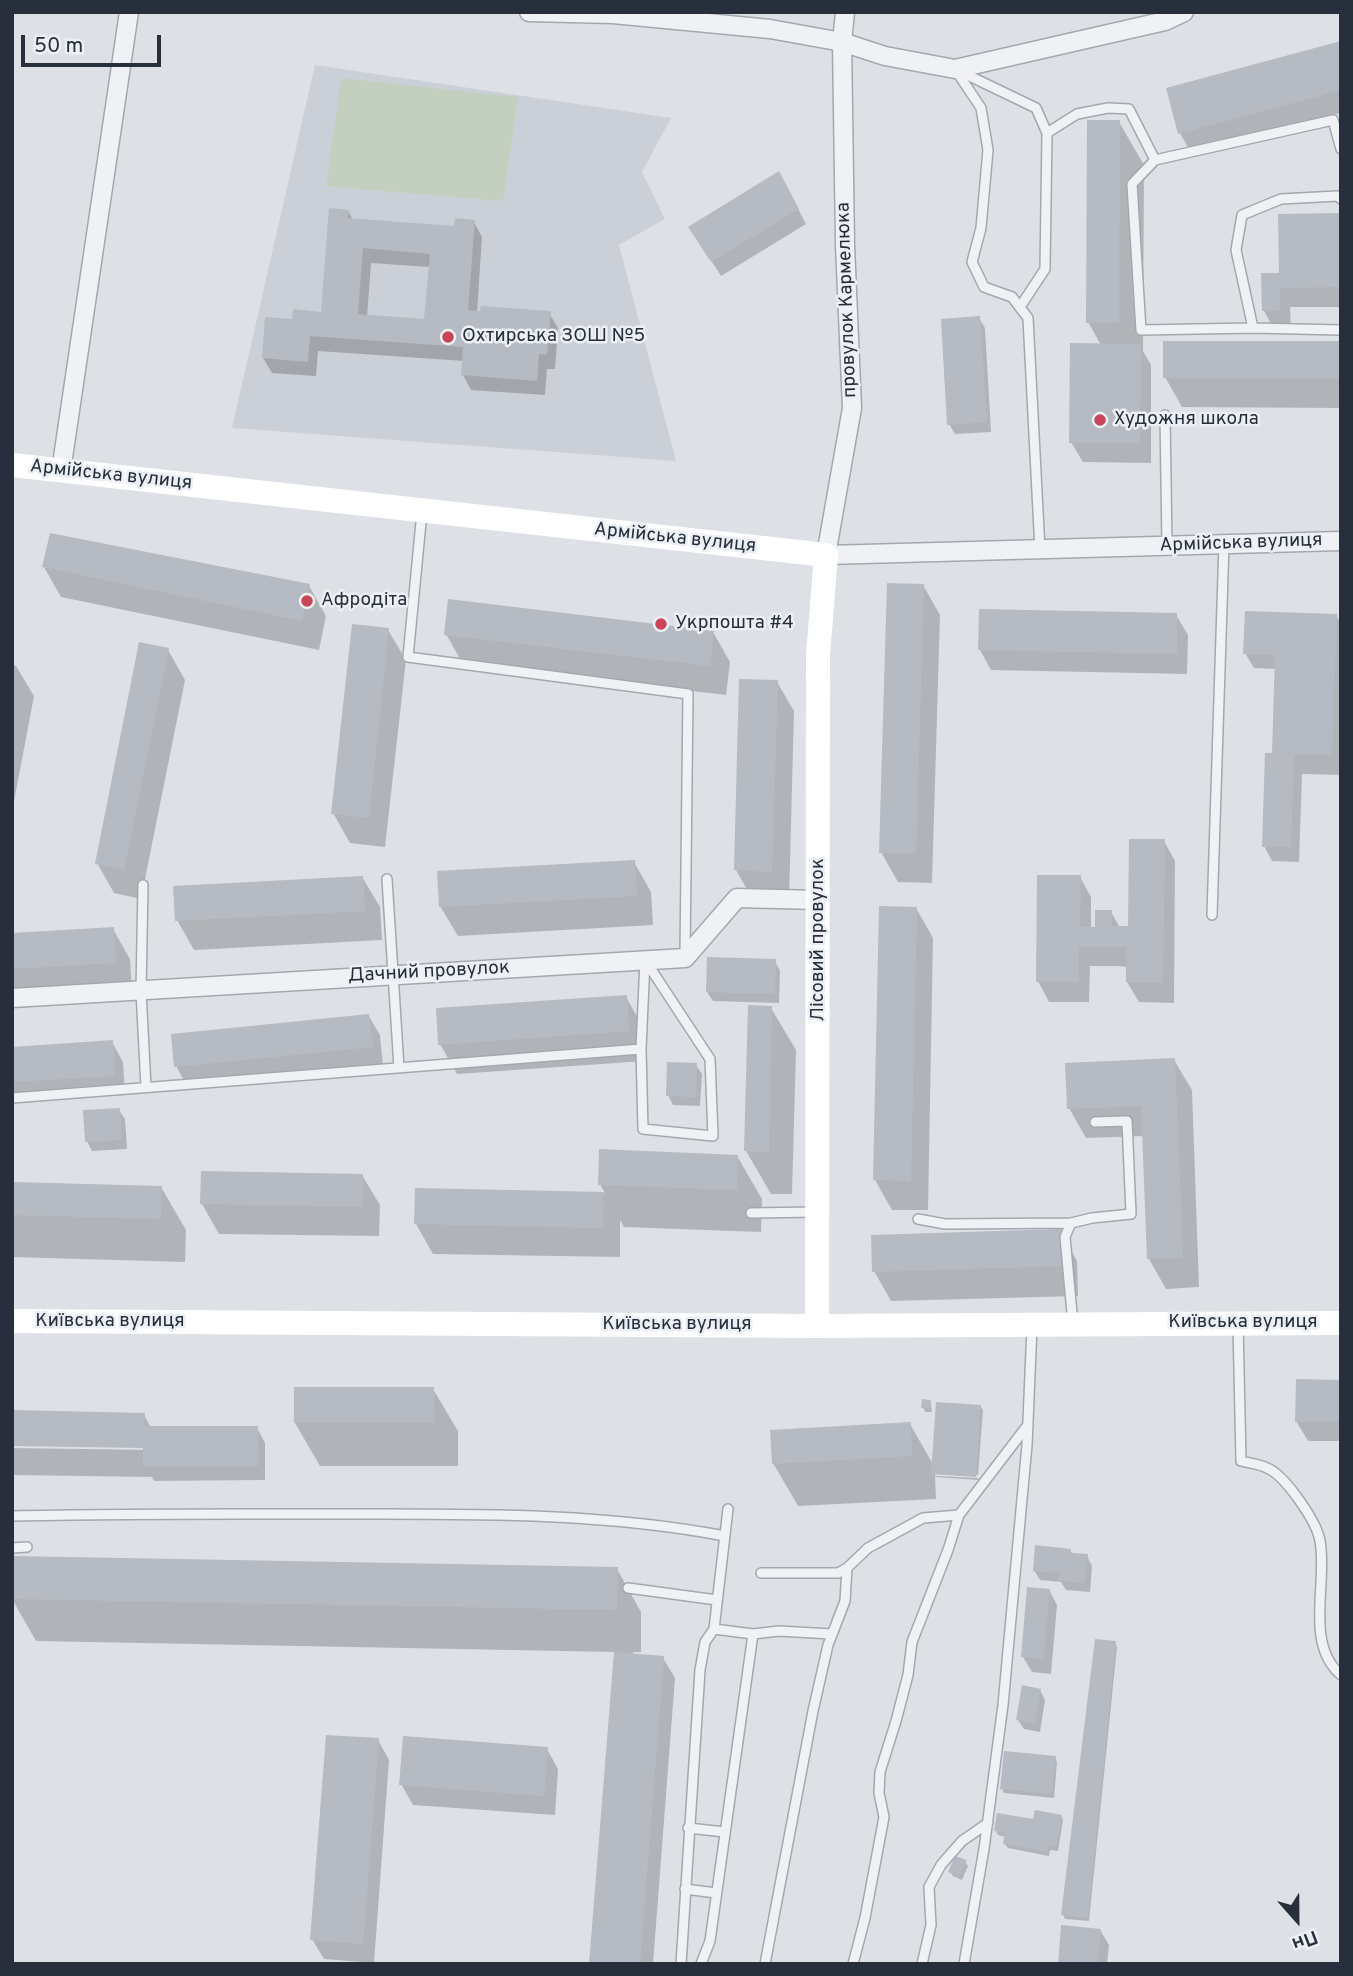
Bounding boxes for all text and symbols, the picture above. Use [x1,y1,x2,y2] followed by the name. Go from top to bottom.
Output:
[24,21,164,65] scale bar
[34,33,83,60] text: 50 m
[833,202,863,398] street label: провулок Кармелюка
[462,326,645,348] place label: Охтирська ЗОШ №5
[440,329,456,345] marker: Охтирська ЗОШ №5
[1114,409,1259,431] place label: Художня школа
[1092,412,1108,428] marker: Художня школа
[29,456,193,496] street label: Армійська вулиця
[593,519,757,559] street label: Армійська вулиця
[1159,530,1323,558] street label: Армійська вулиця
[321,590,407,612] place label: Афродіта
[299,593,315,609] marker: Афродіта
[675,613,794,635] place label: Укрпошта #4
[653,616,669,632] marker: Укрпошта #4
[808,858,830,1022] street label: Лісовий провулок
[348,957,510,989] street label: Дачний провулок
[35,1311,185,1333] street label: Київська вулиця
[1168,1312,1318,1334] street label: Київська вулиця
[602,1314,752,1336] street label: Київська вулиця
[1262,1885,1332,1955] north arrow
[1288,1924,1321,1955] text: Пн

